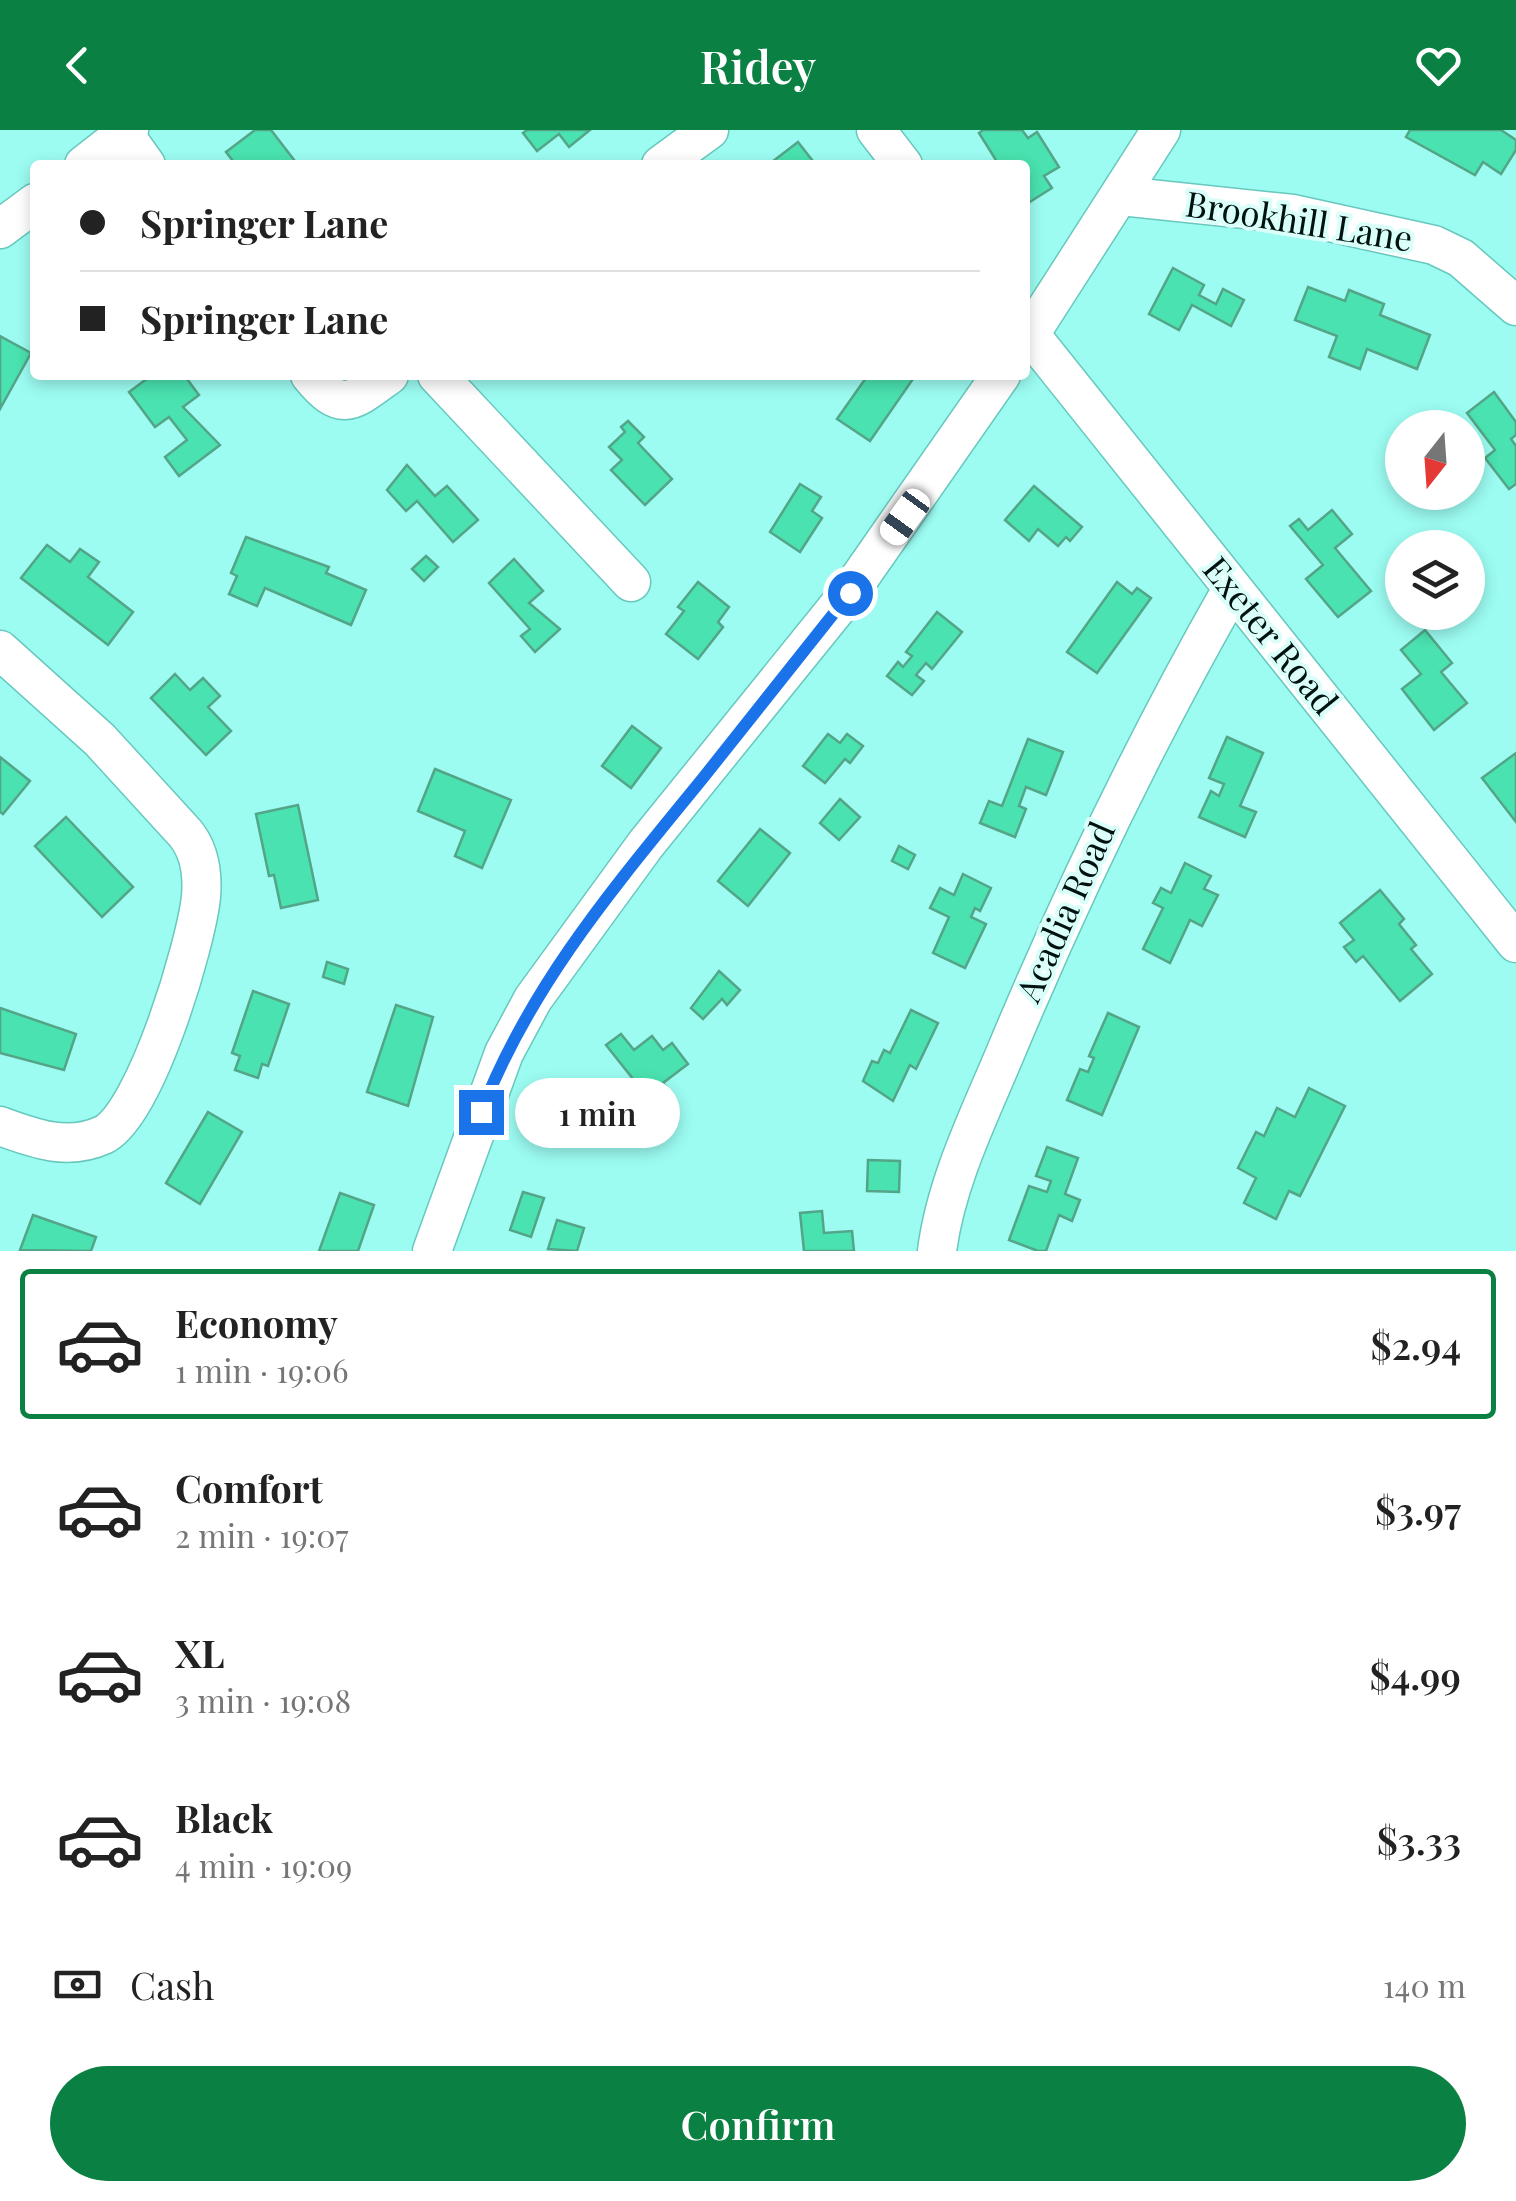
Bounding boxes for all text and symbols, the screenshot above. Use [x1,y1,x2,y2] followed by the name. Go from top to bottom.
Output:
[700,35,816,95] text: Ridey
[50,38,105,93] icon: back
[1411,38,1466,93] icon: heart
[1183,178,1416,261] street label: Brookhill Lane
[140,197,388,248] text: Springer Lane
[140,293,388,344] text: Springer Lane
[1385,410,1485,510] north arrow
[1385,410,1485,630] map controls
[875,484,935,550] car
[1385,530,1485,630] button: layers
[1194,546,1350,723] street label: Exeter Road
[828,571,873,616] route start
[1003,814,1124,1009] street label: Acadia Road
[516,1077,681,1147] callout: 1 min
[459,1090,504,1135] route end
[559,1091,636,1134] text: 1 min
[175,1297,338,1348] text: Economy
[55,1299,145,1389] icon: car
[1371,1319,1461,1370] text: $2.94
[175,1348,348,1391] text: 1 min · 19:06
[175,1462,323,1513] text: Comfort
[55,1464,145,1554] icon: car
[1375,1484,1461,1535] text: $3.97
[175,1513,348,1556] text: 2 min · 19:07
[175,1627,224,1678] text: XL
[55,1629,145,1719] icon: car
[1370,1649,1461,1700] text: $4.99
[175,1678,351,1721] text: 3 min · 19:08
[175,1792,273,1843] text: Black
[55,1794,145,1884] icon: car
[1377,1814,1461,1865] text: $3.33
[175,1843,352,1886] text: 4 min · 19:09
[50,1957,105,2012] icon: cash
[130,1959,214,2010] text: Cash
[1383,1963,1466,2006] text: 140 m
[50,2066,1466,2181] button: Confirm

